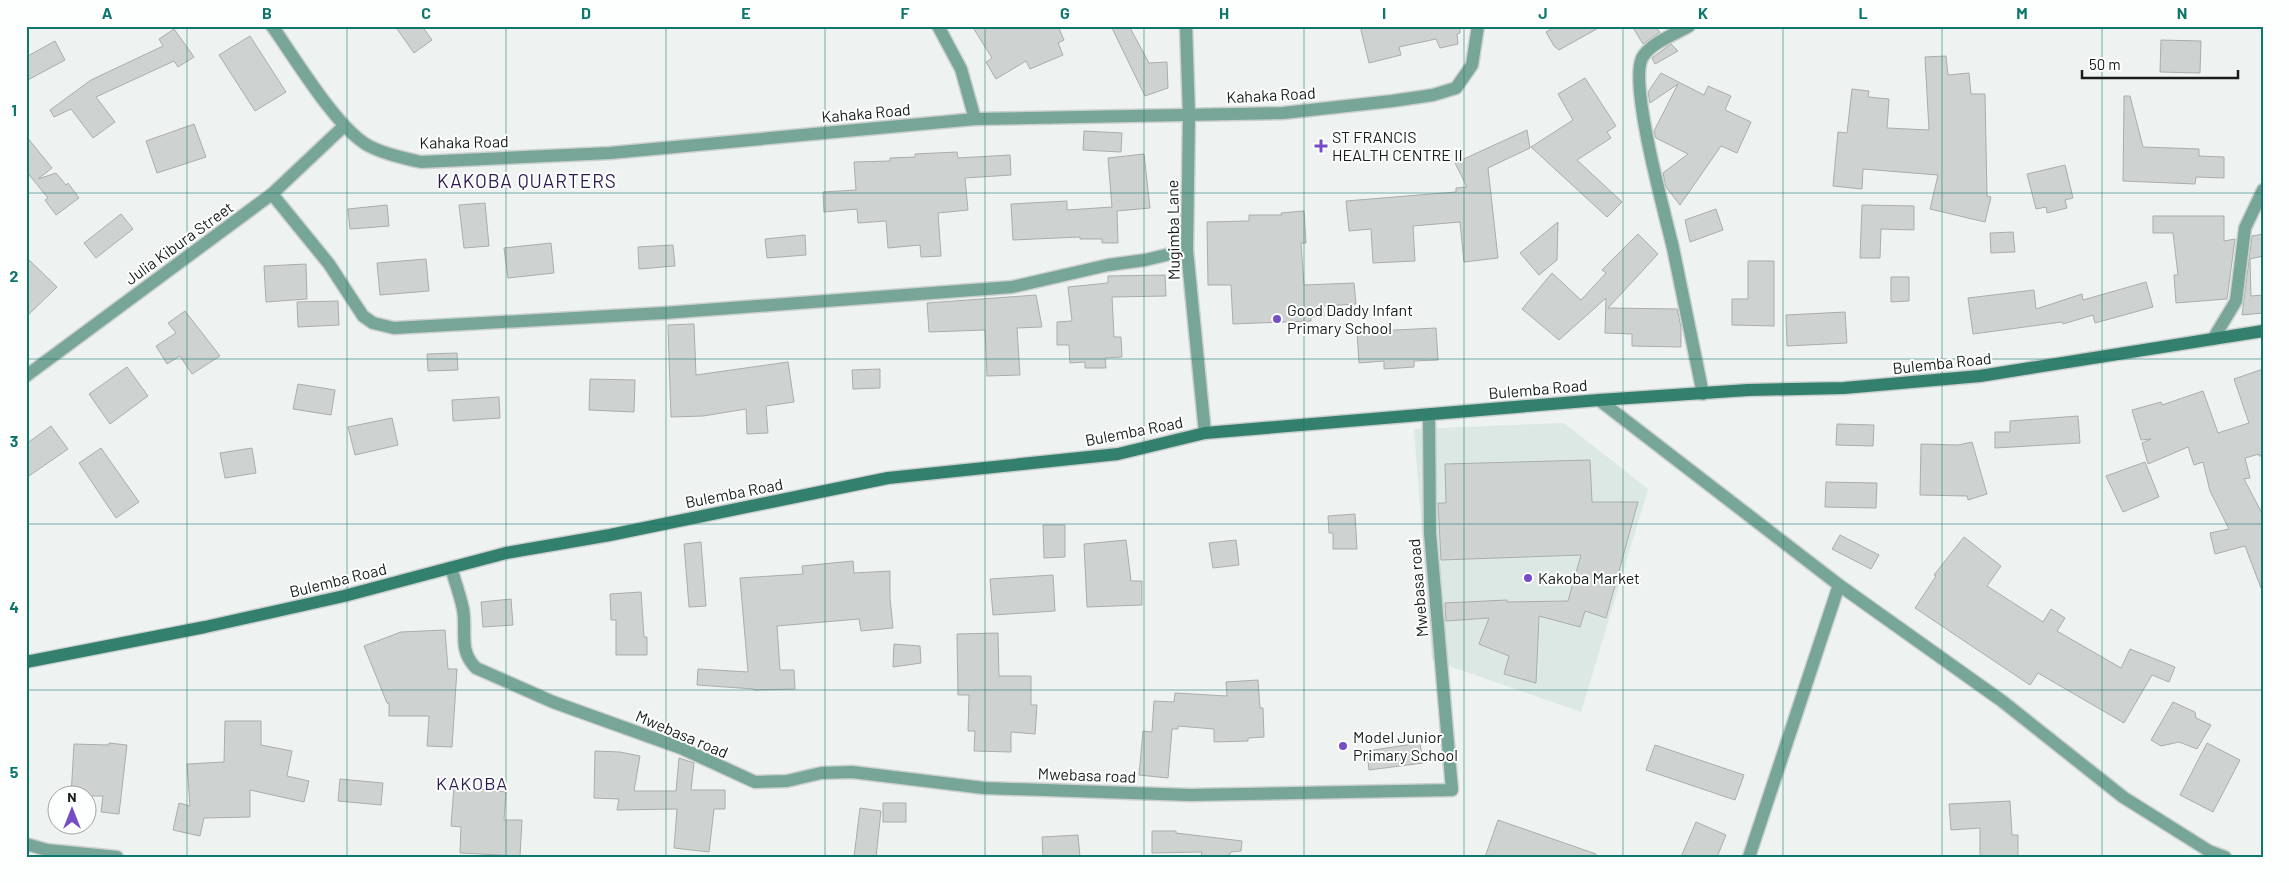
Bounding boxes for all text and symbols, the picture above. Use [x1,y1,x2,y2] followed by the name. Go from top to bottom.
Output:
[102,3,113,22] text: A
[262,3,272,22] text: B
[421,3,431,22] text: C
[581,3,591,22] text: D
[741,3,751,22] text: E
[901,3,910,22] text: F
[1060,3,1070,22] text: G
[1219,3,1229,22] text: H
[1382,3,1386,22] text: I
[1538,3,1548,22] text: J
[1698,3,1708,22] text: K
[1858,3,1868,22] text: L
[2016,3,2028,22] text: M
[2177,3,2187,22] text: N
[2082,48,2238,80] scale bar
[2089,55,2121,73] text: 50 m
[1226,83,1316,106] street label: Kahaka Road
[821,99,911,126] street label: Kahaka Road
[11,100,17,119] text: 1
[1332,127,1463,164] place label: ST FRANCIS HEALTH CENTRE II
[419,131,509,152] street label: Kahaka Road
[1314,139,1328,153] marker: ST FRANCIS HEALTH CENTRE II
[437,169,617,192] district label: KAKOBA QUARTERS
[1162,180,1183,280] street label: Mugimba Lane
[121,197,236,288] street label: Julia Kibura Street
[10,266,19,285] text: 2
[1287,300,1413,337] place label: Good Daddy Infant Primary School
[1271,313,1283,325] marker: Good Daddy Infant Primary School
[1892,348,1992,377] street label: Bulemba Road
[1488,375,1588,402] street label: Bulemba Road
[1083,412,1184,449] street label: Bulemba Road
[10,431,18,450] text: 3
[683,474,784,511] street label: Bulemba Road
[1404,538,1431,638] street label: Mwebasa road
[287,558,388,601] street label: Bulemba Road
[1538,568,1640,587] place label: Kakoba Market
[1522,572,1534,584] marker: Kakoba Market
[9,597,19,616] text: 4
[633,706,731,762] street label: Mwebasa road
[1353,727,1458,764] place label: Model Junior Primary School
[1337,740,1349,752] marker: Model Junior Primary School
[10,762,19,781] text: 5
[1037,763,1137,786] street label: Mwebasa road
[436,772,508,794] district label: KAKOBA
[48,786,98,836] north arrow
[67,788,77,805] text: N

